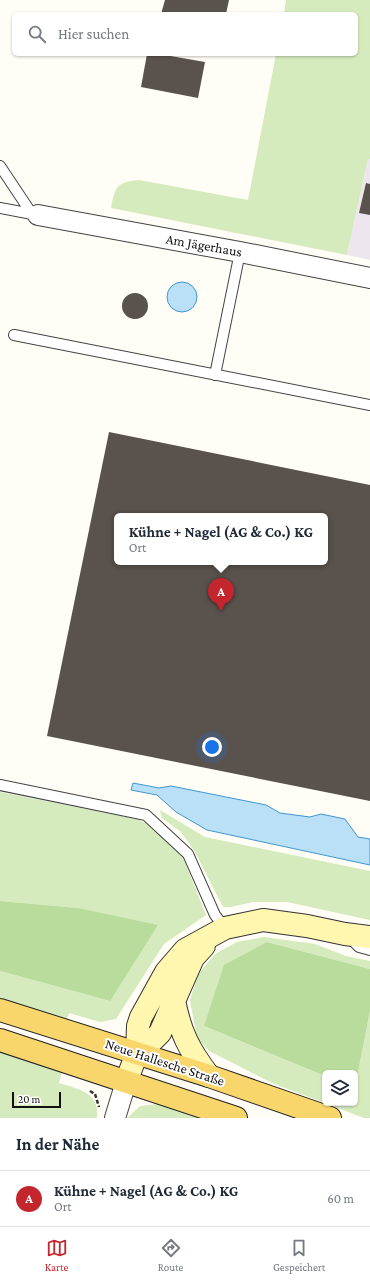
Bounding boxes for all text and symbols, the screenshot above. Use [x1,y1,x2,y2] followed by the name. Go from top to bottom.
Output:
[12,12,358,56] search box
[26,23,48,45] icon: search
[58,26,129,42] text: Hier suchen
[165,230,243,260] street label: Am Jägerhaus
[114,513,328,565] popup
[129,524,313,540] text: Kühne + Nagel (AG & Co.) KG
[129,540,146,555] text: Ort
[208,578,234,611] pin: A
[202,737,222,757] your location
[103,1035,227,1089] street label: Neue Hallesche Straße
[322,1070,358,1106] map controls
[322,1070,358,1106] button: layers
[12,1090,61,1109] scale bar
[18,1093,40,1105] text: 20 m
[16,1135,99,1154] text: In der Nähe
[54,1183,238,1199] text: Kühne + Nagel (AG & Co.) KG
[25,1191,33,1206] text: A
[327,1191,354,1206] text: 60 m
[54,1199,72,1214] text: Ort
[45,1237,68,1273] tab: Karte
[158,1237,183,1273] tab: Route
[273,1237,325,1273] tab: Gespeichert

